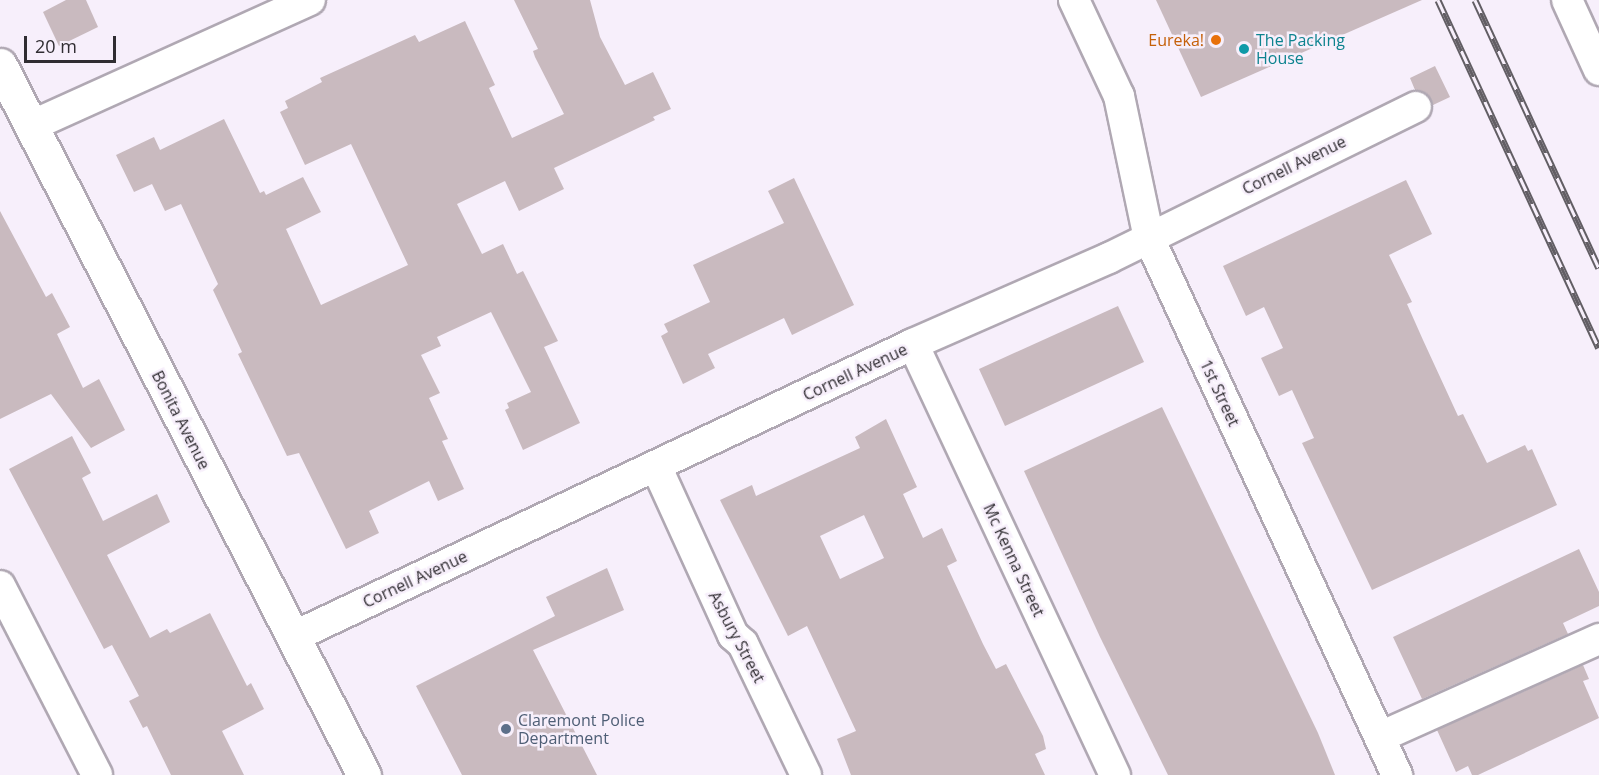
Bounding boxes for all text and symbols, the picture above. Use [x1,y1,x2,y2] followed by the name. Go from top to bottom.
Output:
[27,24,118,62] scale bar
[1148,30,1204,50] place label: Eureka!
[1256,30,1345,68] place label: The Packing House
[1209,33,1223,47] marker: Eureka!
[35,34,77,58] text: 20 m
[1237,42,1251,56] marker: The Packing House
[1239,132,1349,198] street label: Cornell Avenue
[800,339,910,405] street label: Cornell Avenue
[1196,357,1244,429] street label: 1st Street
[148,367,214,473] street label: Bonita Avenue
[979,500,1049,620] street label: Mc Kenna Street
[360,546,470,612] street label: Cornell Avenue
[705,588,769,686] street label: Asbury Street
[518,710,645,748] place label: Claremont Police Department
[499,722,513,736] marker: Claremont Police Department

